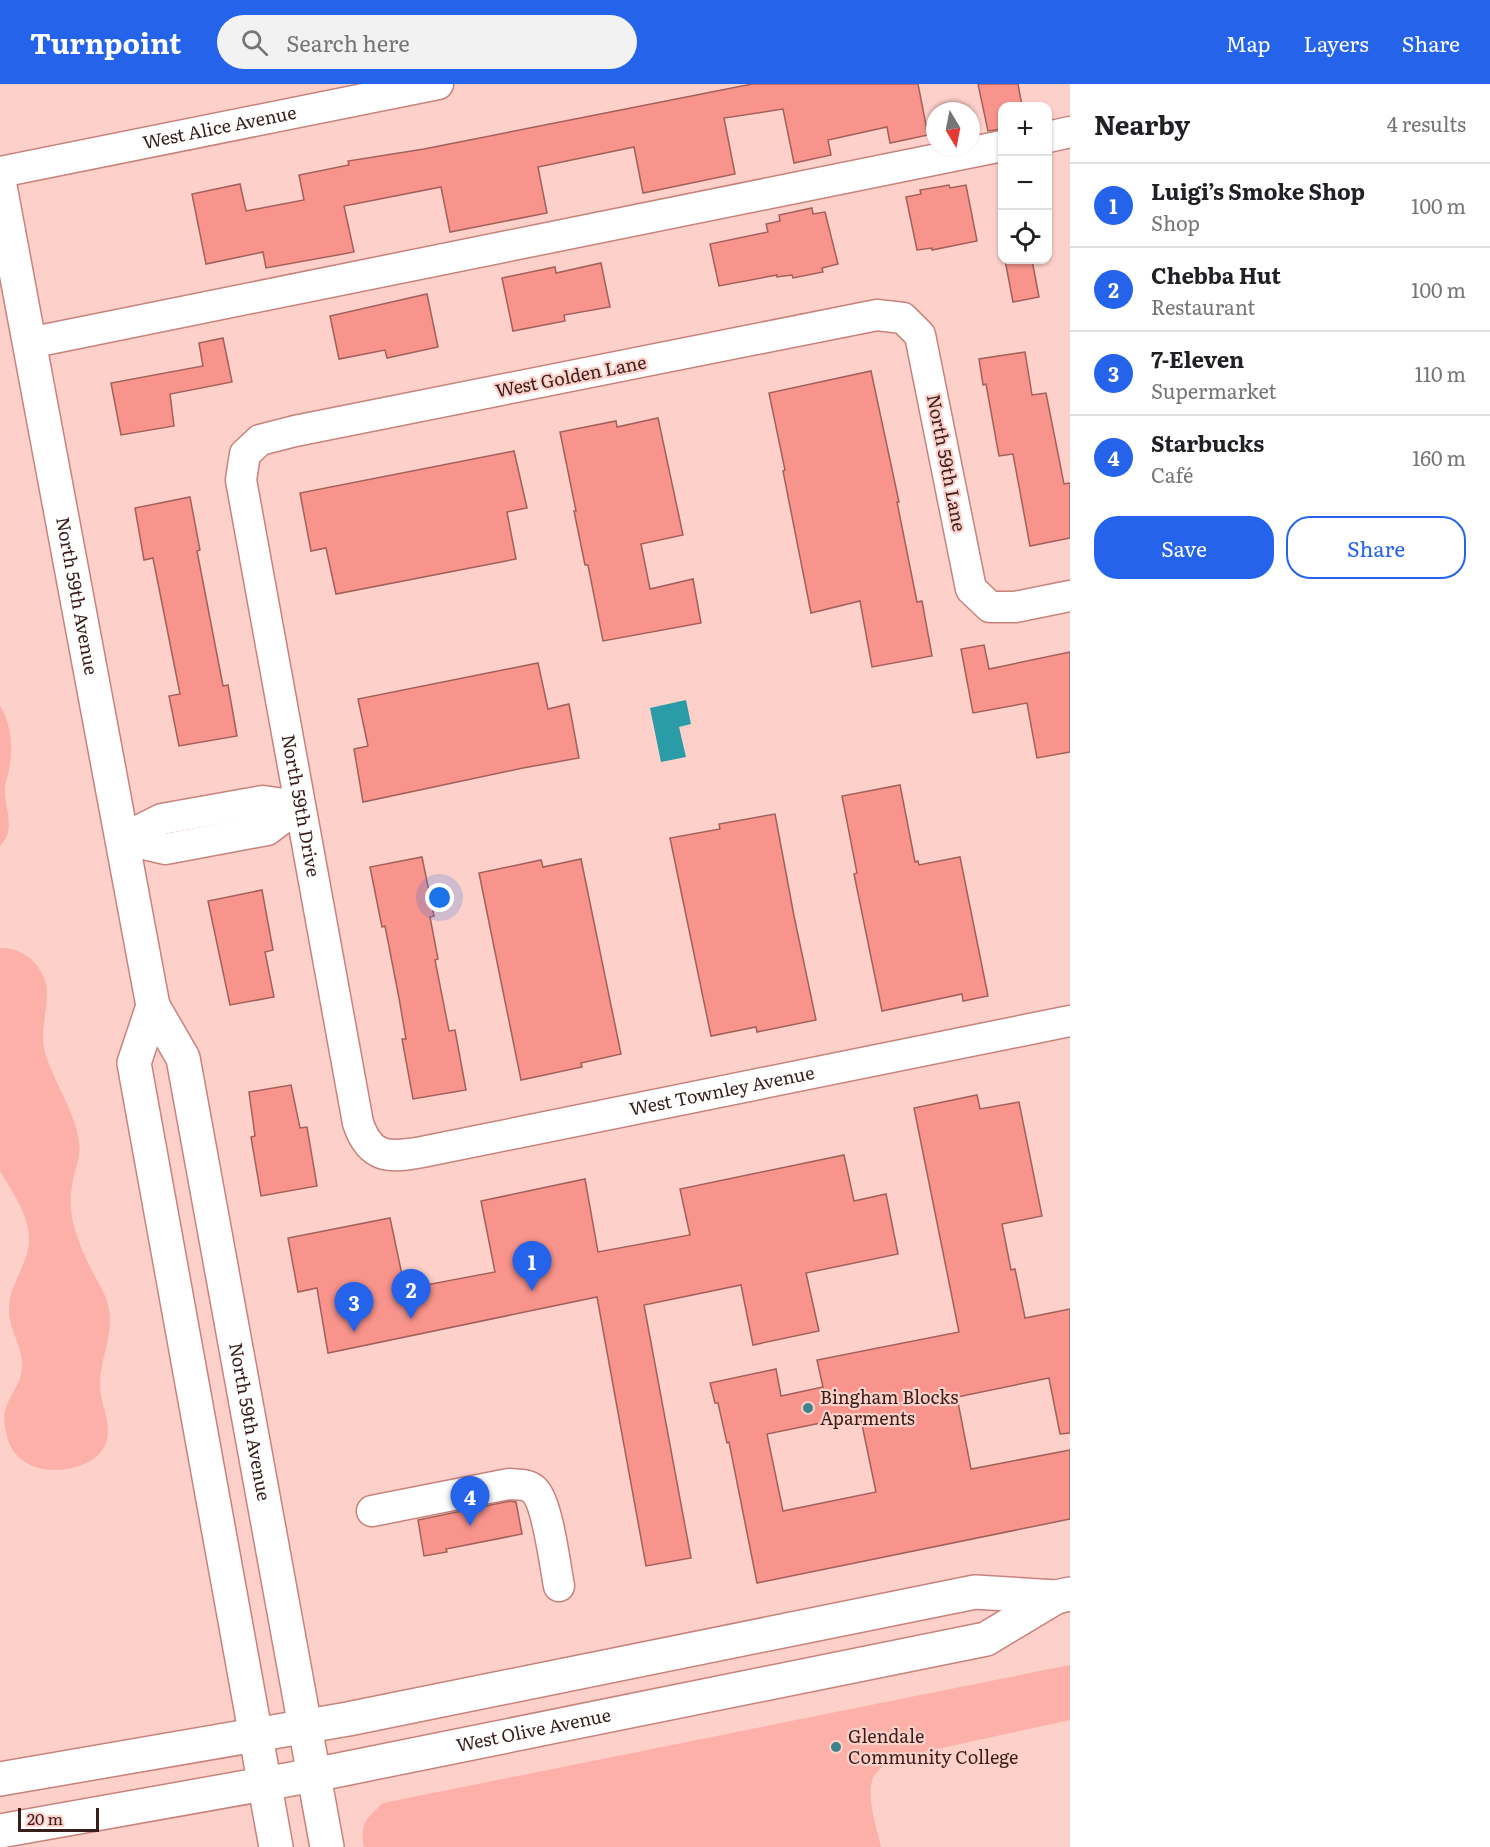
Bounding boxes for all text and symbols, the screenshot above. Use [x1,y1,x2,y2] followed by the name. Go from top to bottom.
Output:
[217,15,637,69] search box
[30,21,181,63] text: Turnpoint
[238,26,271,59] icon: search
[286,26,410,59] text: Search here
[1226,27,1271,58] text: Map
[1304,27,1369,58] text: Layers
[1402,27,1460,58] text: Share
[140,98,299,155] street label: West Alice Avenue
[926,102,980,156] north arrow
[998,102,1052,264] map controls
[998,102,1052,156] button: +
[1094,104,1190,143] text: Nearby
[1387,108,1466,138] text: 4 results
[998,156,1052,210] button: −
[1151,174,1365,207] text: Luigi’s Smoke Shop
[1109,190,1118,220] text: 1
[1411,190,1466,220] text: 100 m
[1151,207,1200,237] text: Shop
[998,210,1052,264] button: locate
[1151,258,1281,291] text: Chebba Hut
[1108,274,1119,304] text: 2
[1411,274,1466,304] text: 100 m
[1151,291,1255,321] text: Restaurant
[1151,342,1244,375] text: 7-Eleven
[493,348,648,403] street label: West Golden Lane
[1108,358,1119,388] text: 3
[1415,358,1466,388] text: 110 m
[1151,375,1277,405] text: Supermarket
[921,392,974,534] street label: North 59th Lane
[1151,426,1264,459] text: Starbucks
[1107,442,1120,472] text: 4
[1412,442,1466,472] text: 160 m
[1151,459,1193,489] text: Café
[50,514,106,677] street label: North 59th Avenue
[1094,516,1274,579] button: Save
[1286,516,1466,579] button: Share
[276,732,328,879] street label: North 59th Drive
[425,883,454,912] your location
[627,1058,817,1122] street label: West Townley Avenue
[512,1242,552,1291] pin: 1
[392,1270,430,1319] pin: 2
[334,1282,374,1332] pin: 3
[223,1340,279,1503] street label: North 59th Avenue
[820,1383,958,1431] place label: Bingham Blocks Aparments
[801,1401,815,1415] marker: Bingham Blocks Aparments
[450,1476,490,1526] pin: 4
[453,1700,613,1758] street label: West Olive Avenue
[848,1722,1018,1770] place label: Glendale Community College
[829,1740,843,1754] marker: Glendale Community College
[18,1805,99,1832] scale bar
[27,1806,63,1830] text: 20 m

